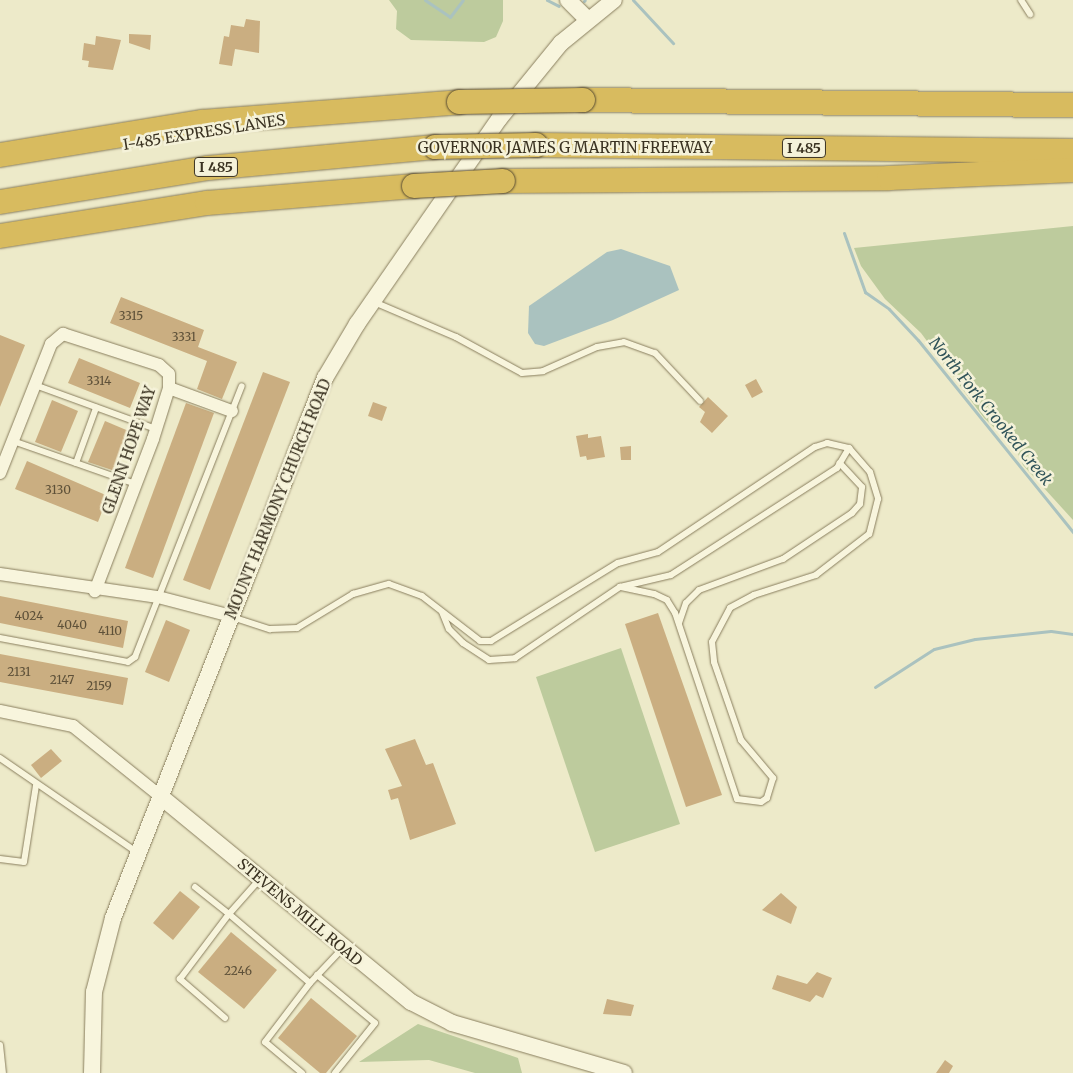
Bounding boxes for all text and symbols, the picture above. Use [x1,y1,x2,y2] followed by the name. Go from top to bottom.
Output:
[122,110,286,154] street label: I-485 EXPRESS LANES
[782,136,826,160] road number: I 485
[418,139,712,157] street label: GOVERNOR JAMES G MARTIN FREEWAY
[194,156,238,178] road number: I 485
[119,309,143,323] house number: 3315
[172,330,196,344] house number: 3331
[925,333,1057,489] water label: North Fork Crooked Creek
[87,374,111,388] house number: 3314
[221,376,335,622] street label: MOUNT HARMONY CHURCH ROAD
[99,384,159,516] street label: GLENN HOPE WAY
[45,483,71,497] house number: 3130
[15,609,43,623] house number: 4024
[57,618,87,632] house number: 4040
[98,624,122,638] house number: 4110
[7,665,31,679] house number: 2131
[50,673,74,687] house number: 2147
[86,679,112,693] house number: 2159
[234,854,366,970] street label: STEVENS MILL ROAD
[224,964,252,978] house number: 2246

